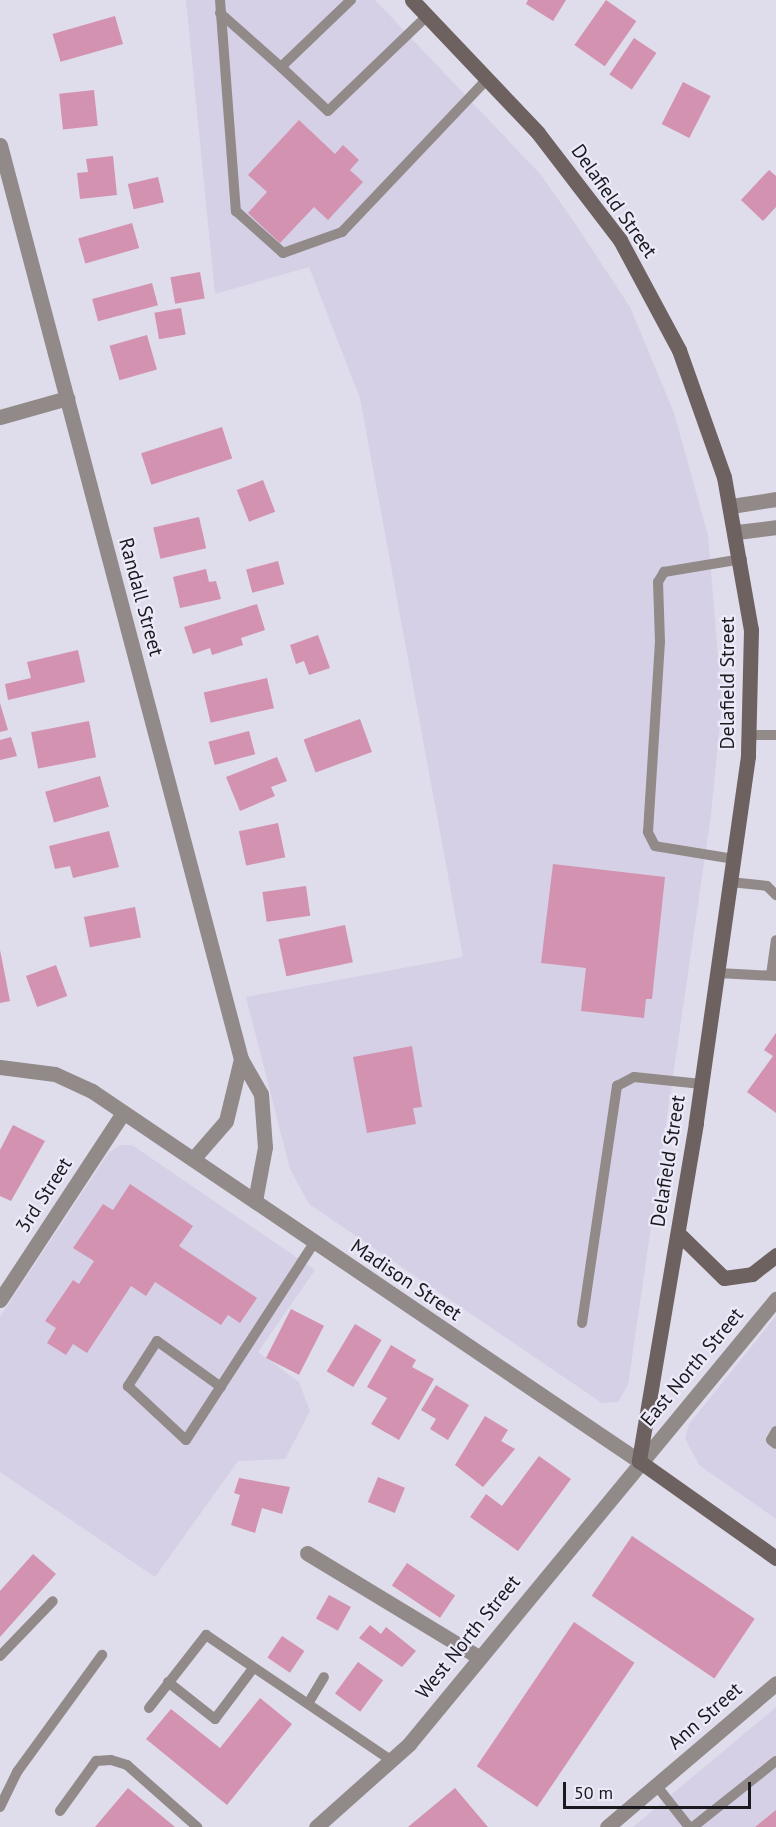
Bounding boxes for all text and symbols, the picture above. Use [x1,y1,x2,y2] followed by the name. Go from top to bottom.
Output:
[566,140,662,262] street label: Delafield Street
[114,535,168,659] street label: Randall Street
[715,617,739,749] street label: Delafield Street
[646,1093,690,1229] street label: Delafield Street
[11,1153,77,1237] street label: 3rd Street
[346,1234,466,1326] street label: Madison Street
[636,1303,748,1431] street label: East North Street
[411,1570,525,1704] street label: West North Street
[663,1677,747,1755] street label: Ann Street
[566,1770,754,1808] scale bar
[574,1781,613,1804] text: 50 m

